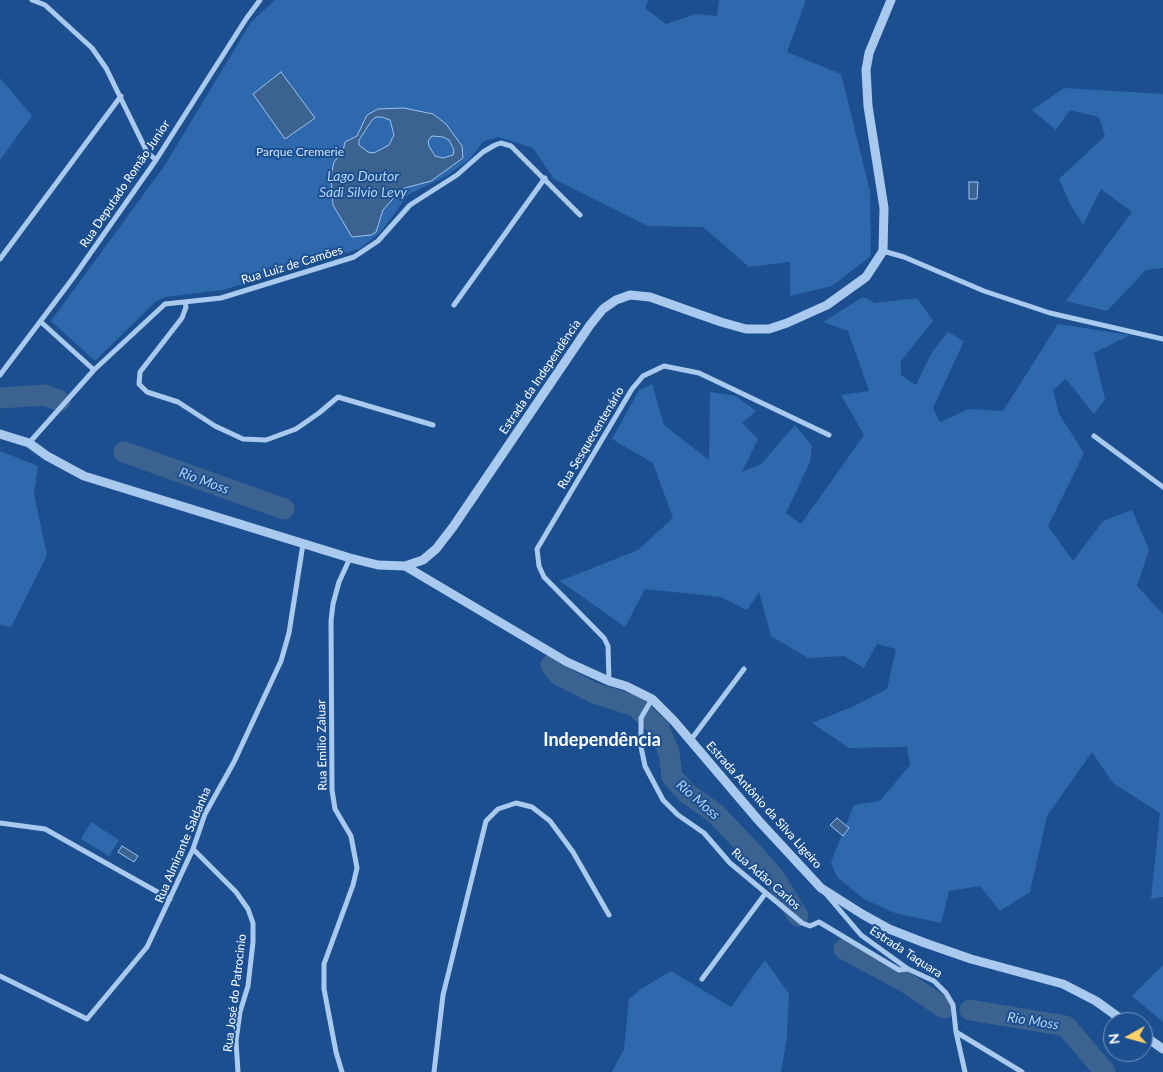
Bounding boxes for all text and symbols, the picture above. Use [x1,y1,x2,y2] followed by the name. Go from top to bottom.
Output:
[77,118,173,250] street label: Rua Deputado Romão Junior
[256,145,344,159] park label: Parque Cremerie
[319,168,407,200] water label: Lago Doutor Sadi Silvio Levy
[240,243,344,287] street label: Rua Luiz de Camões
[496,317,584,437] street label: Estrada da Independência
[555,384,627,492] street label: Rua Sesquecentenário
[177,464,231,498] water label: Rio Moss
[314,699,330,791] street label: Rua Emilio Zaluar
[543,729,661,751] district label: Independência
[703,739,825,871] street label: Estrada Antônio da Silva Ligeiro
[673,777,723,823] water label: Rio Moss
[152,785,214,905] street label: Rua Almirante Saldanha
[729,845,803,913] street label: Rua Adão Carlos
[867,923,945,981] street label: Estrada Taquara
[221,933,249,1053] street label: Rua José do Patrocinio
[1006,1009,1060,1033] water label: Rio Moss
[1103,1012,1153,1062] north arrow
[1105,1032,1123,1045] text: N

